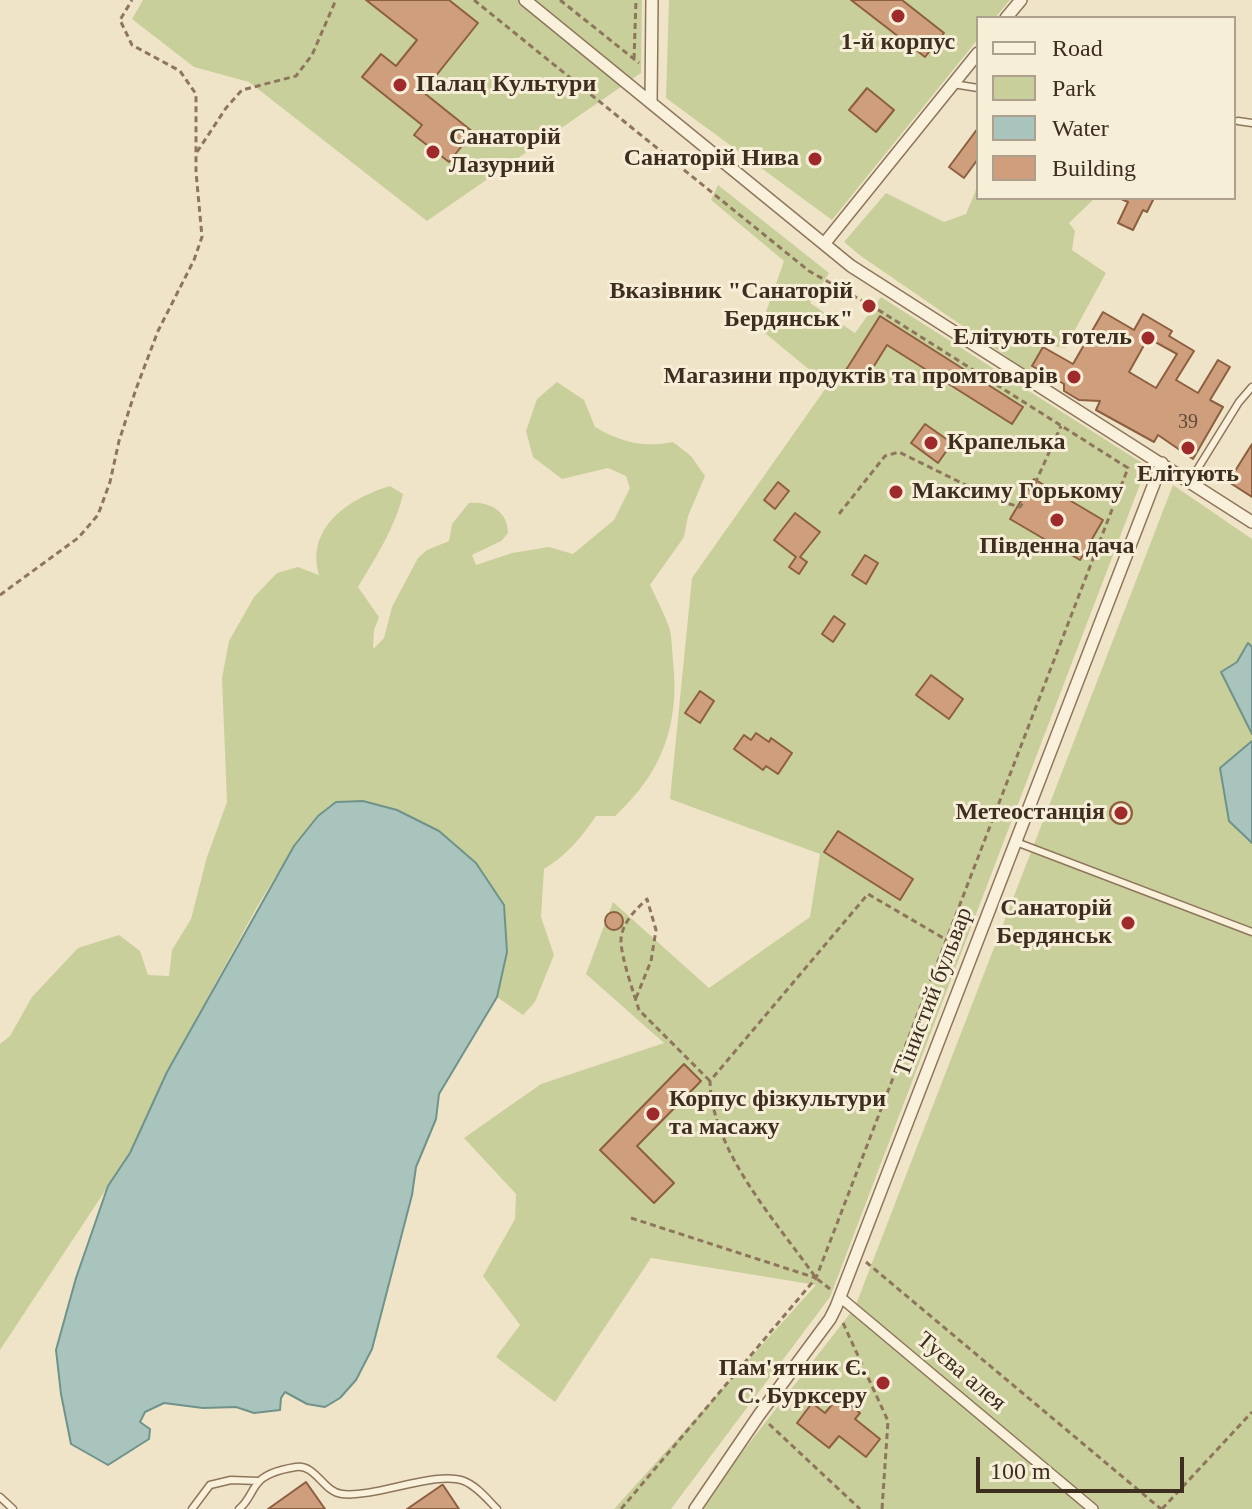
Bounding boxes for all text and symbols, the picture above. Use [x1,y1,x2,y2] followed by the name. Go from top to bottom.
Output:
[889,7,907,25] marker: 1-й корпус
[976,16,1236,200] legend
[841,29,955,57] place label: 1-й корпус
[1052,35,1103,61] text: Road
[416,71,596,99] place label: Палац Культури
[1052,75,1096,101] text: Park
[391,76,409,94] marker: Палац Культури
[1052,115,1109,141] text: Water
[449,124,561,180] place label: Санаторій Лазурний
[424,143,442,161] marker: Санаторій Лазурний
[624,145,799,173] place label: Санаторій Нива
[806,150,824,168] marker: Санаторій Нива
[1052,155,1136,181] text: Building
[610,278,853,334] place label: Вказівник "Санаторій Бердянськ"
[860,297,878,315] marker: Вказівник "Санаторій Бердянськ"
[953,324,1132,352] place label: Елітують готель
[1139,329,1157,347] marker: Елітують готель
[663,363,1058,391] place label: Магазини продуктів та промтоварів
[1065,368,1083,386] marker: Магазини продуктів та промтоварів
[1178,411,1198,435] house number: 39
[947,429,1066,457] place label: Крапелька
[922,434,940,452] marker: Крапелька
[1179,439,1197,457] marker: Елітують
[1137,461,1239,489] place label: Елітують
[912,478,1123,506] place label: Максиму Горькому
[887,483,905,501] marker: Максиму Горькому
[1048,511,1066,529] marker: Південна дача
[980,533,1134,561] place label: Південна дача
[956,799,1105,827] place label: Метеостанція
[1112,804,1130,822] marker: Метеостанція
[996,895,1112,951] place label: Санаторій Бердянськ
[889,903,979,1081] street label: Тінистий бульвар
[1119,914,1137,932] marker: Санаторій Бердянськ
[669,1086,886,1142] place label: Корпус фізкультури та масажу
[644,1105,662,1123] marker: Корпус фізкультури та масажу
[910,1326,1012,1418] street label: Туєва алея
[719,1355,867,1411] place label: Пам'ятник Є. С. Бурксеру
[874,1374,892,1392] marker: Пам'ятник Є. С. Бурксеру
[980,1441,1188,1491] scale bar
[990,1458,1051,1484] text: 100 m

